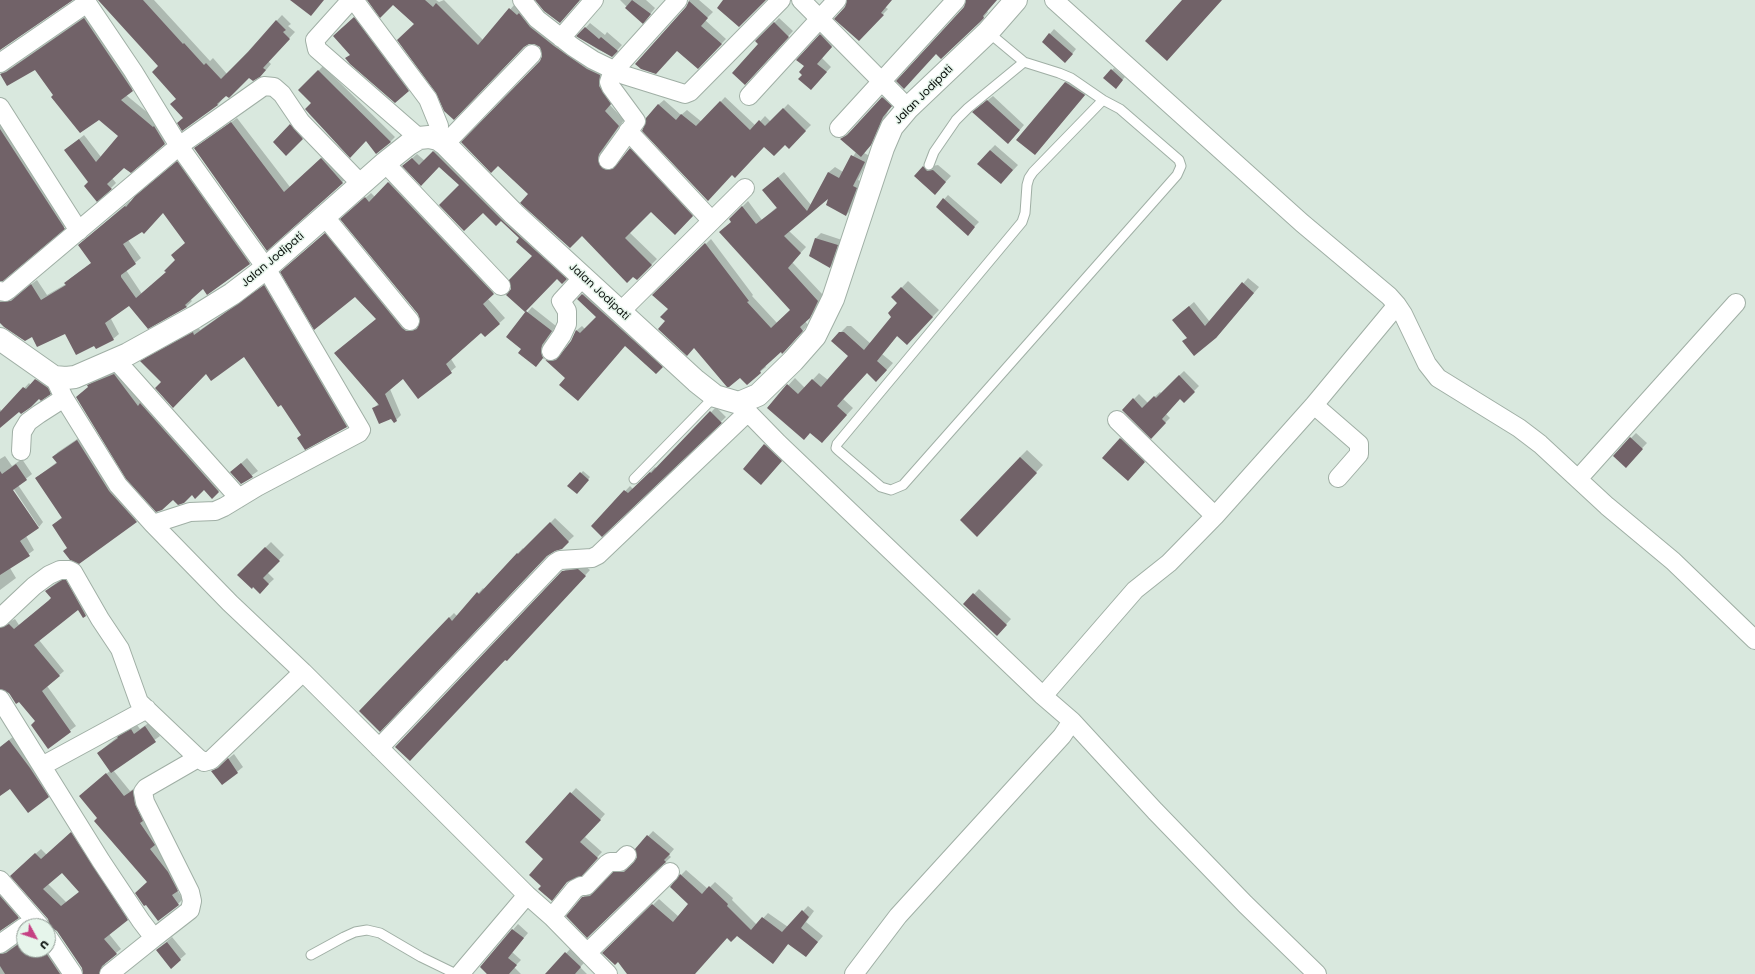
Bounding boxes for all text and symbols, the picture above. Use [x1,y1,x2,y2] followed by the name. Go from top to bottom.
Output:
[892,63,956,127] street label: Jalan Jodipati
[239,230,307,290] street label: Jalan Jodipati
[566,261,632,323] street label: Jalan Jodipati
[16,918,56,958] north arrow
[36,937,53,953] text: U

